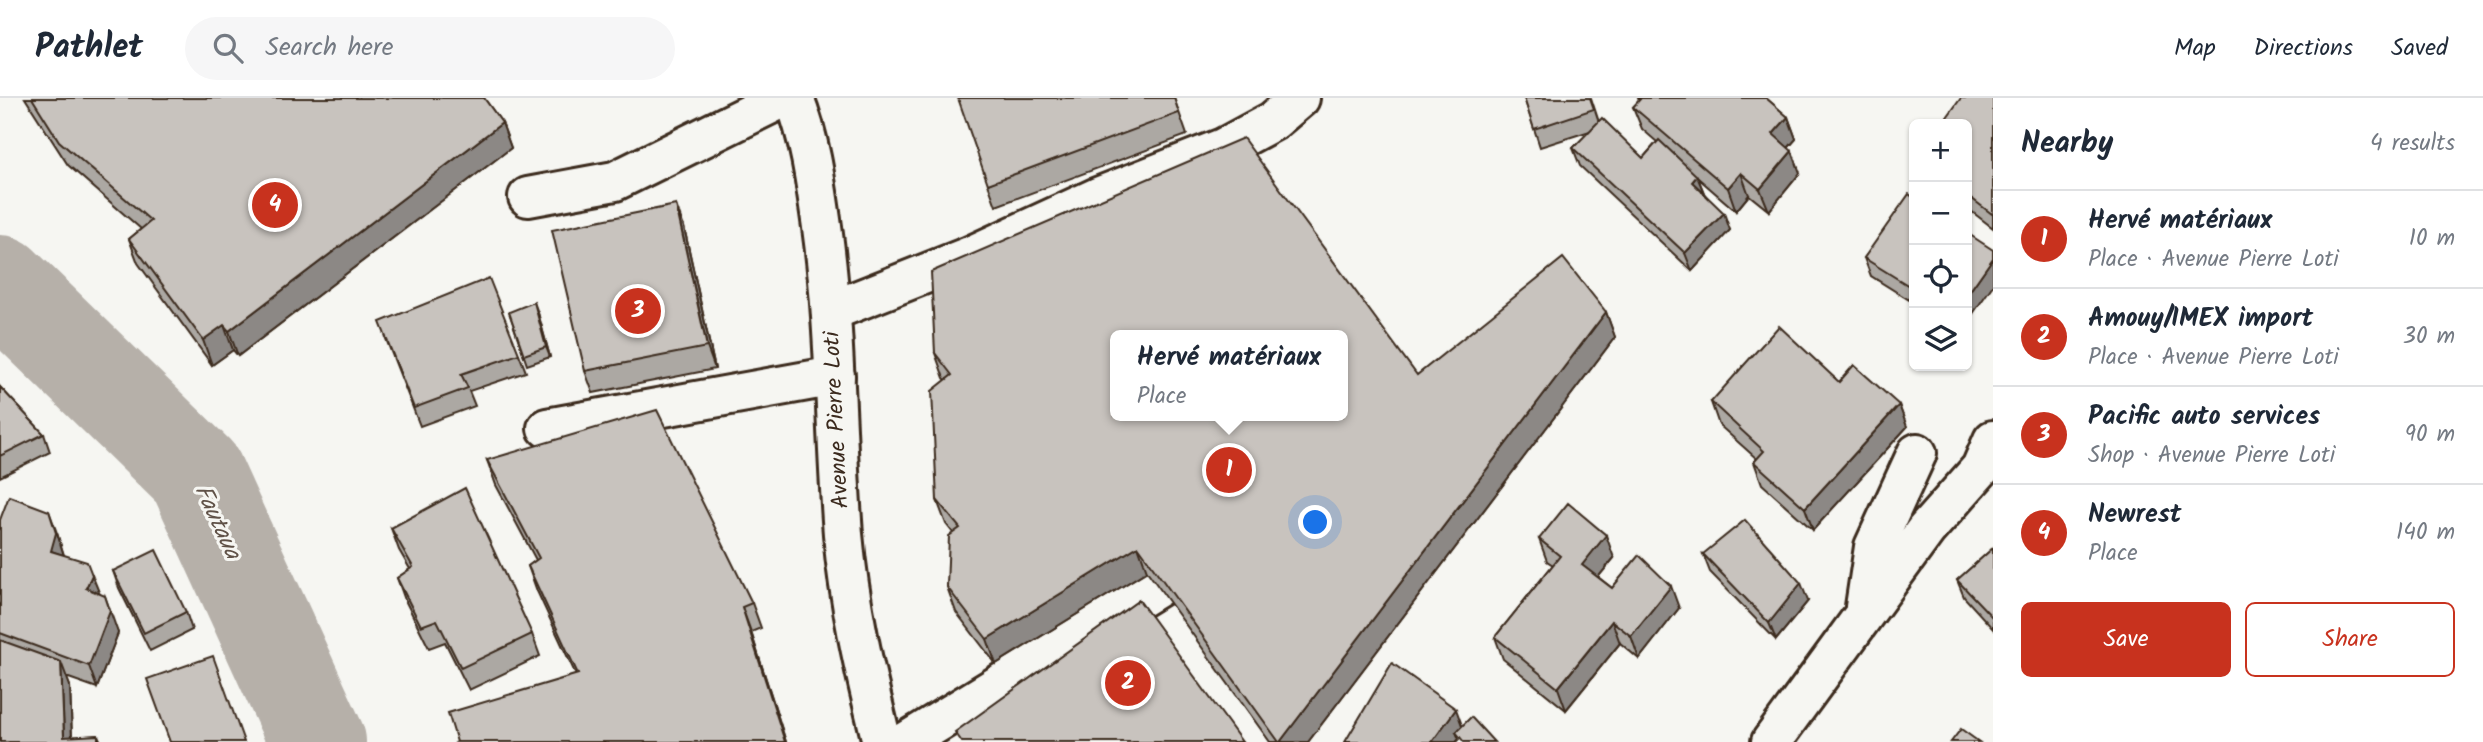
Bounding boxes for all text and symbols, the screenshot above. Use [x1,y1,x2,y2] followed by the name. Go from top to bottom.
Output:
[185,17,675,80] search box
[35,22,143,75] text: Pathlet
[265,27,393,69] text: Search here
[209,29,247,67] icon: search
[2174,29,2216,68] text: Map
[2254,29,2353,68] text: Directions
[2391,29,2448,68] text: Saved
[1909,119,1972,371] map controls
[1909,119,1972,182] button: +
[2021,120,2113,168] text: Nearby
[2370,126,2455,162] text: 4 results
[252,179,298,231] pin: 4
[1909,182,1972,245] button: −
[2088,200,2272,242] text: Hervé matériaux
[2041,221,2047,257] text: 1
[2409,221,2455,257] text: 10 m
[2088,242,2339,278] text: Place · Avenue Pierre Loti
[1909,245,1972,308] button: locate
[615,285,661,337] pin: 3
[2088,298,2313,340] text: Amouy/IMEX import
[1909,308,1972,371] button: layers
[2037,319,2051,355] text: 2
[2403,319,2455,355] text: 30 m
[814,329,860,510] street label: Avenue Pierre Loti
[1110,330,1348,421] popup
[1137,337,1321,379] text: Hervé matériaux
[2088,340,2339,376] text: Place · Avenue Pierre Loti
[1137,379,1186,415] text: Place
[2088,396,2320,438] text: Pacific auto services
[2038,417,2050,453] text: 3
[2405,417,2455,453] text: 90 m
[2088,438,2335,474] text: Shop · Avenue Pierre Loti
[1206,444,1252,496] pin: 1
[183,478,252,567] water label: Fautaua
[2088,494,2182,536] text: Newrest
[1298,505,1332,539] your location
[2038,515,2050,551] text: 4
[2396,515,2455,551] text: 140 m
[2088,536,2138,572] text: Place
[2021,602,2231,677] button: Save
[2245,602,2455,677] button: Share
[1105,657,1151,709] pin: 2

